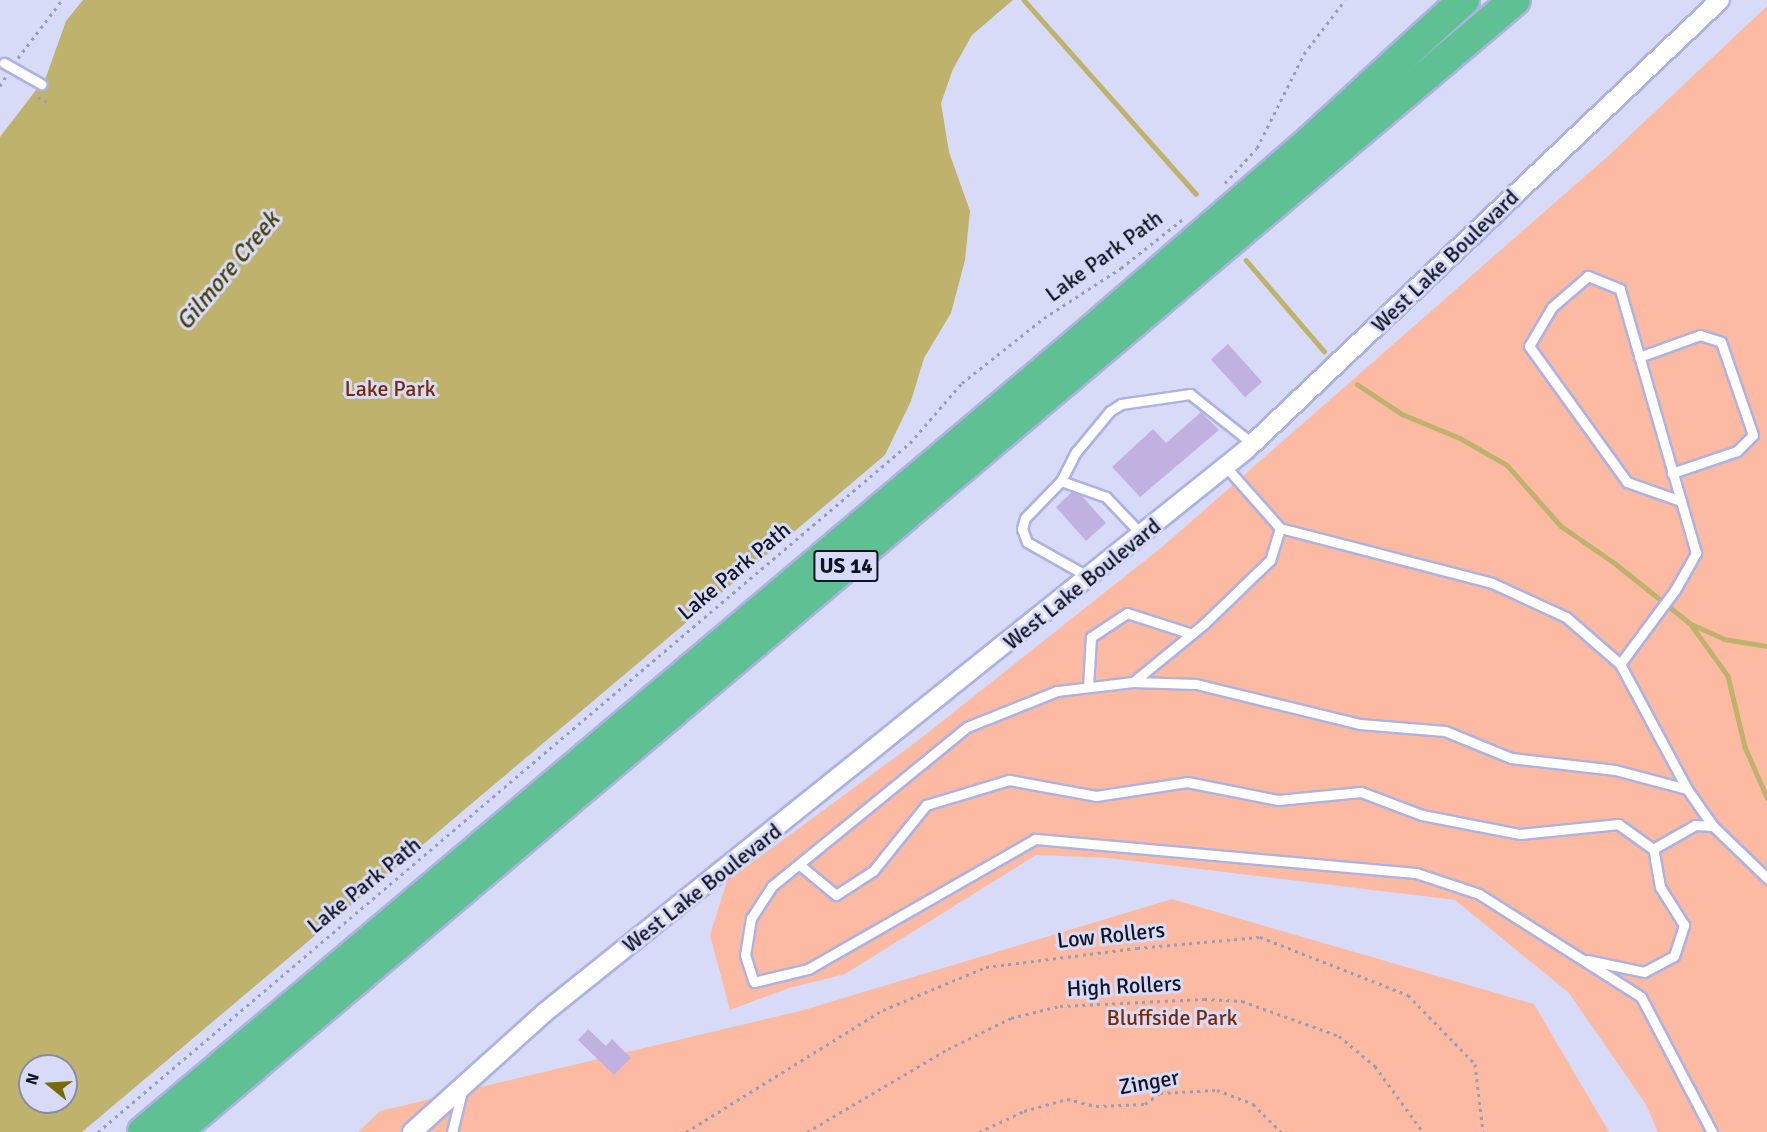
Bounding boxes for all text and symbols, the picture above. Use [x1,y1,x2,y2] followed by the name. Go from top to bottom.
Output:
[1366,184,1524,338] street label: West Lake Boulevard
[1040,205,1168,307] street label: Lake Park Path
[170,206,286,336] water label: Gilmore Creek
[344,376,436,402] park label: Lake Park
[998,513,1166,655] street label: West Lake Boulevard
[672,516,796,626] street label: Lake Park Path
[813,548,879,584] road number: US 14
[617,818,787,958] street label: West Lake Boulevard
[302,831,426,939] street label: Lake Park Path
[1056,916,1166,954] street label: Low Rollers
[1066,970,1182,1002] street label: High Rollers
[1106,1005,1238,1031] park label: Bluffside Park
[18,1054,78,1114] north arrow
[1117,1064,1181,1100] street label: Zinger
[22,1071,44,1087] text: N

